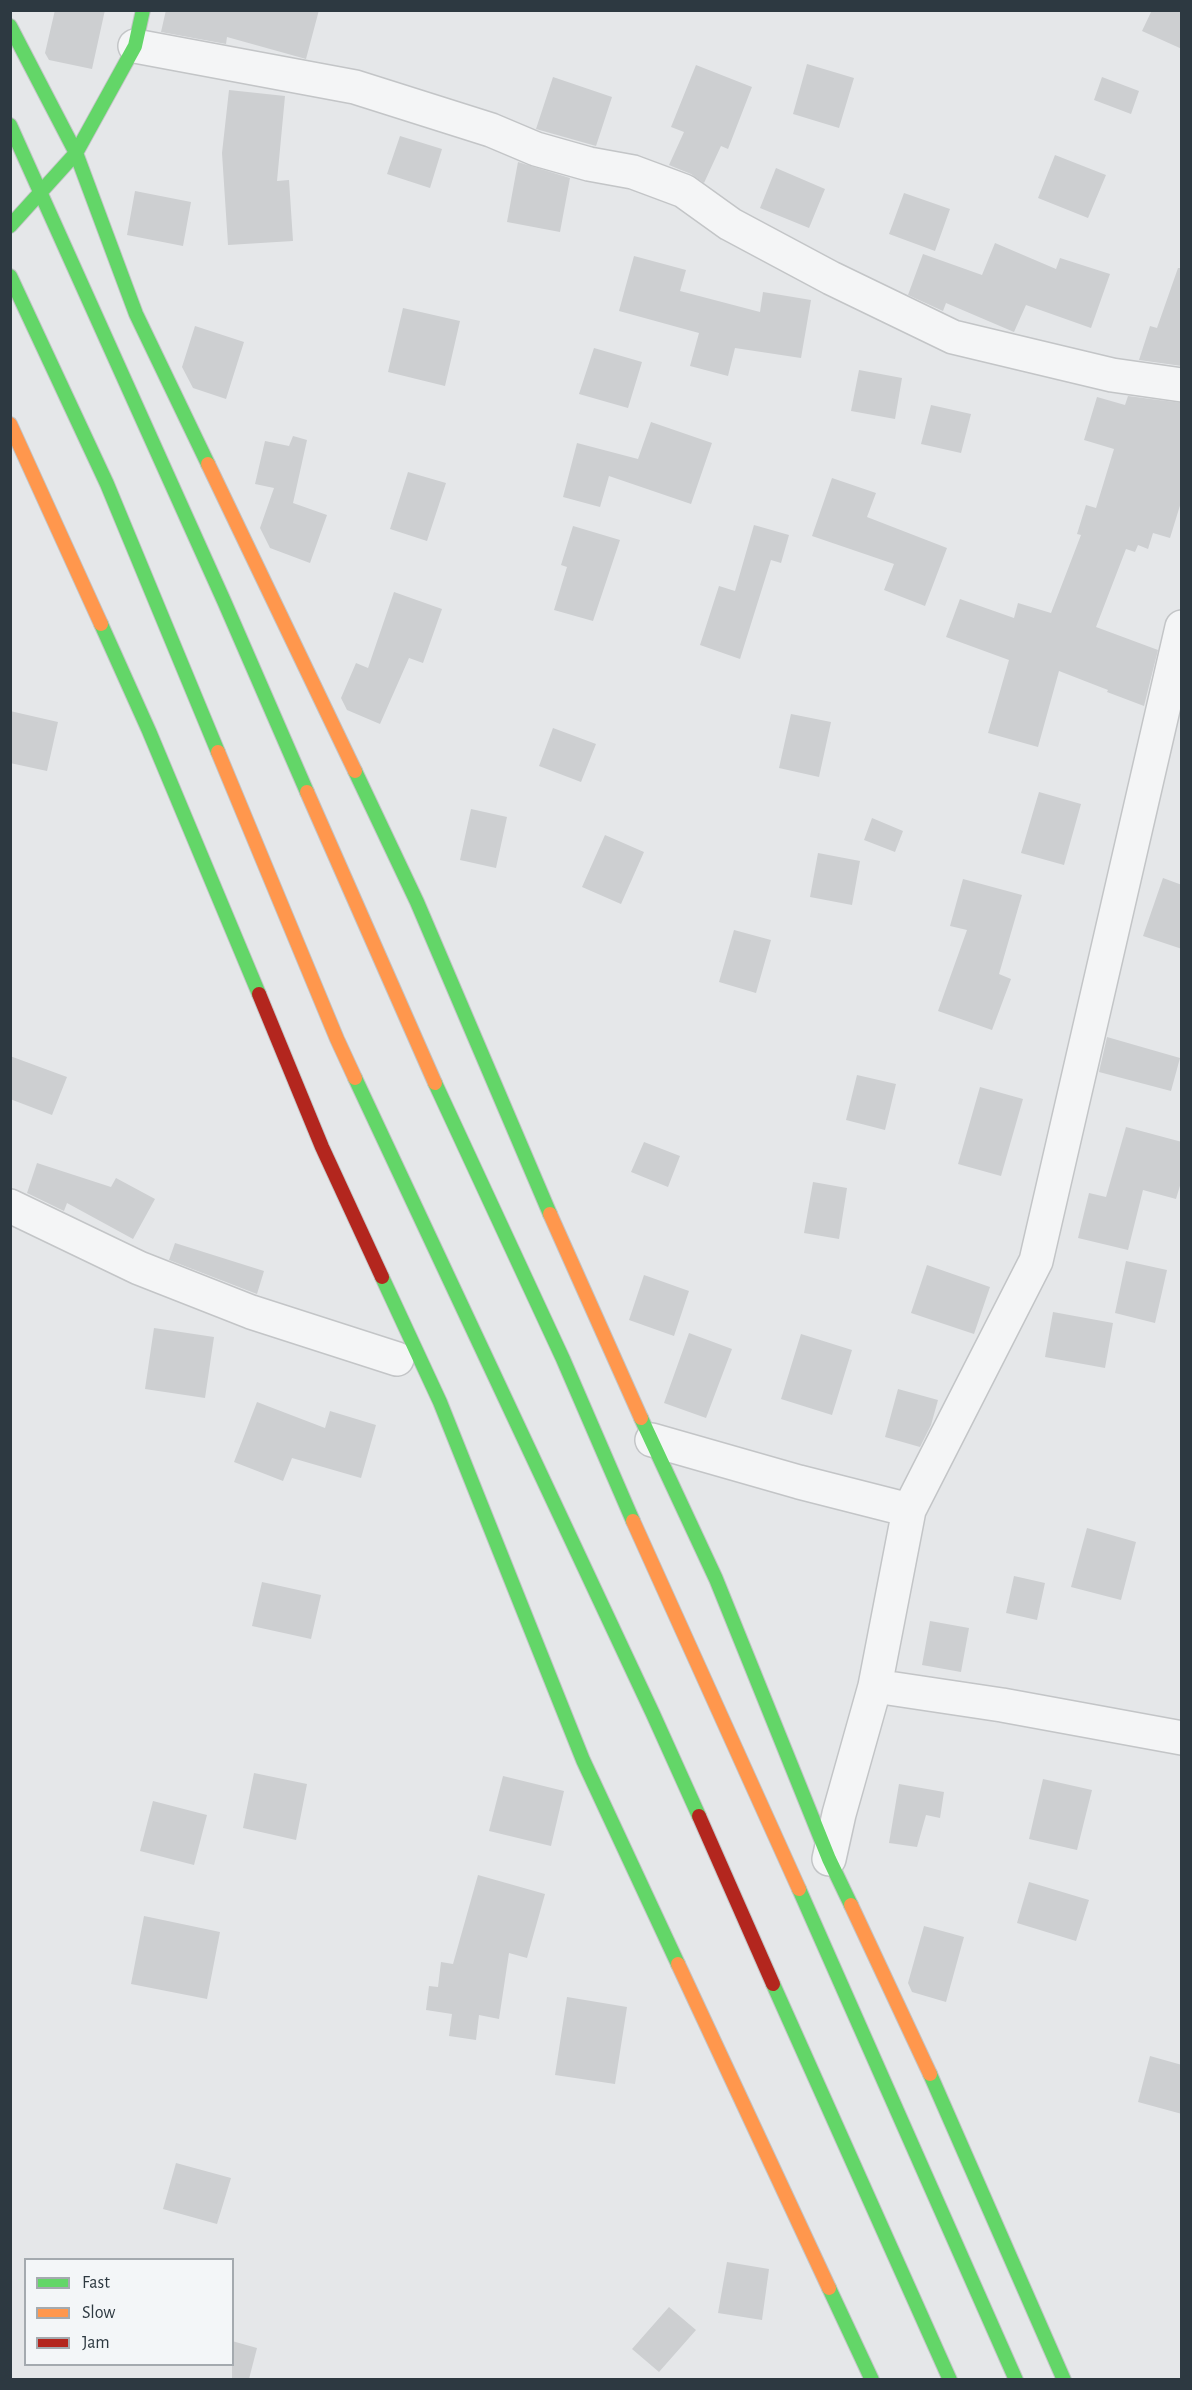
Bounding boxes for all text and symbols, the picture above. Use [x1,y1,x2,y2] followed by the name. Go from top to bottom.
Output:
[24,2258,234,2366] legend
[82,2274,110,2292] text: Fast
[82,2304,115,2322] text: Slow
[82,2334,110,2352] text: Jam

